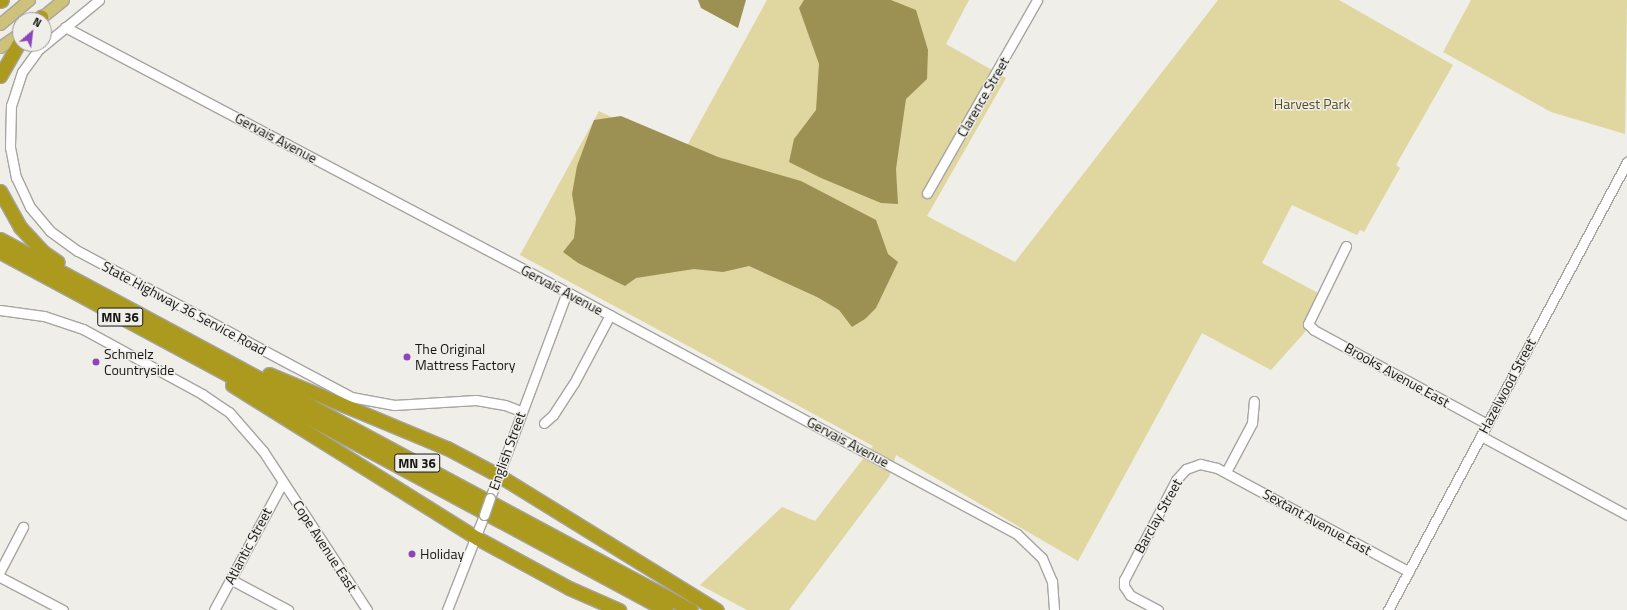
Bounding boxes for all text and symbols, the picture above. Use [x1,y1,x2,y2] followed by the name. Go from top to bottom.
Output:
[12,12,52,52] north arrow
[30,13,44,31] text: N
[953,54,1013,140] street label: Clarence Street
[1274,96,1350,112] park label: Harvest Park
[232,109,320,167] street label: Gervais Avenue
[99,257,269,359] street label: State Highway 36 Service Road
[518,261,606,319] street label: Gervais Avenue
[97,306,143,328] road number: MN 36
[1475,336,1539,436] street label: Hazelwood Street
[1342,339,1452,411] street label: Brooks Avenue East
[415,341,515,374] place label: The Original Mattress Factory
[104,346,174,378] place label: Schmelz Countryside
[402,352,412,362] marker: The Original Mattress Factory
[91,357,101,367] marker: Schmelz Countryside
[485,410,529,492] street label: English Street
[804,413,892,471] street label: Gervais Avenue
[394,452,440,474] road number: MN 36
[1131,476,1185,556] street label: Barclay Street
[1260,485,1374,559] street label: Sextant Avenue East
[289,497,361,595] street label: Cope Avenue East
[221,505,275,587] street label: Atlantic Street
[420,546,464,562] place label: Holiday
[407,549,417,559] marker: Holiday

